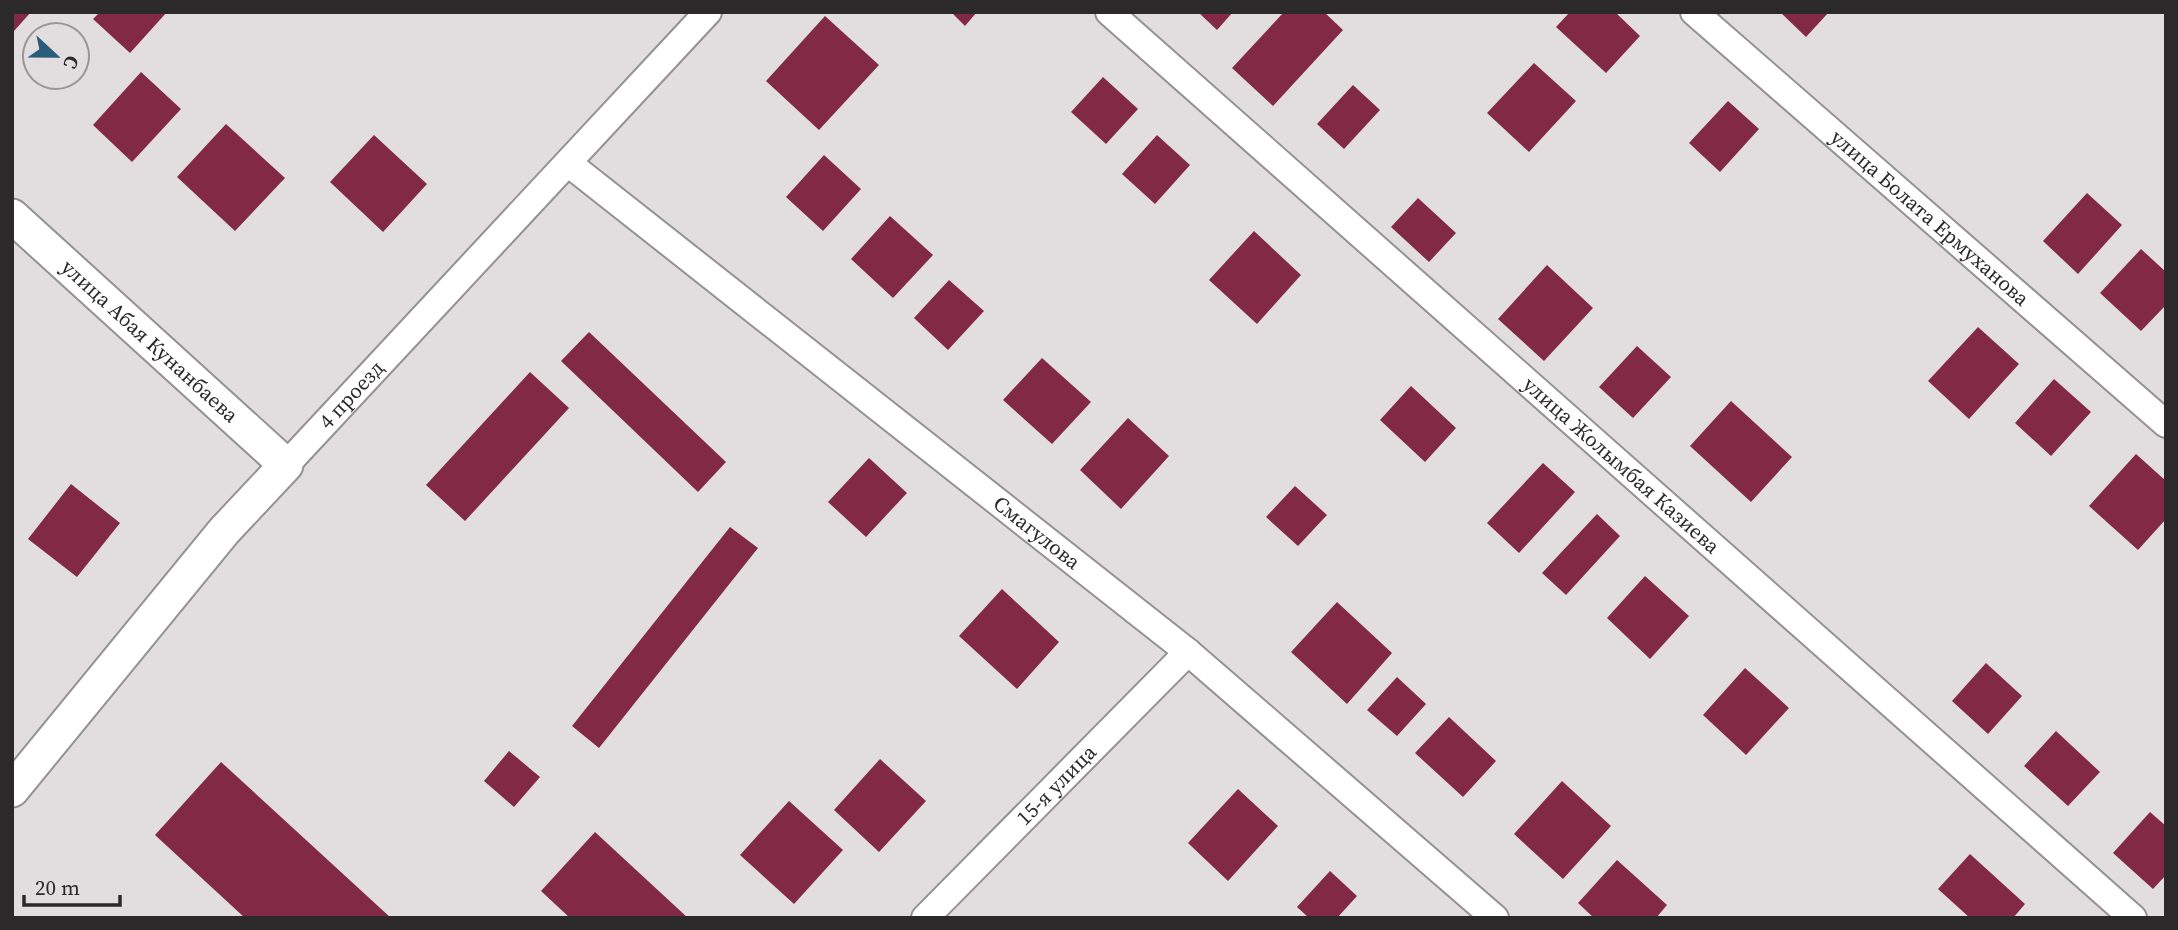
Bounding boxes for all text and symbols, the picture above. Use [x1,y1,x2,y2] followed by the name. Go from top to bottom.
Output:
[21,21,91,91] north arrow
[57,52,86,73] text: С
[1824,123,2036,312] street label: улица Болата Ермуханова
[55,252,245,429] street label: улица Абая Кунанбаева
[312,354,390,435] street label: 4 проезд
[1517,370,1727,560] street label: улица Жолымбая Казиева
[987,489,1087,576] street label: Смагулова
[1010,738,1103,831] street label: 15-я улица
[24,864,121,908] scale bar
[35,873,80,902] text: 20 m

